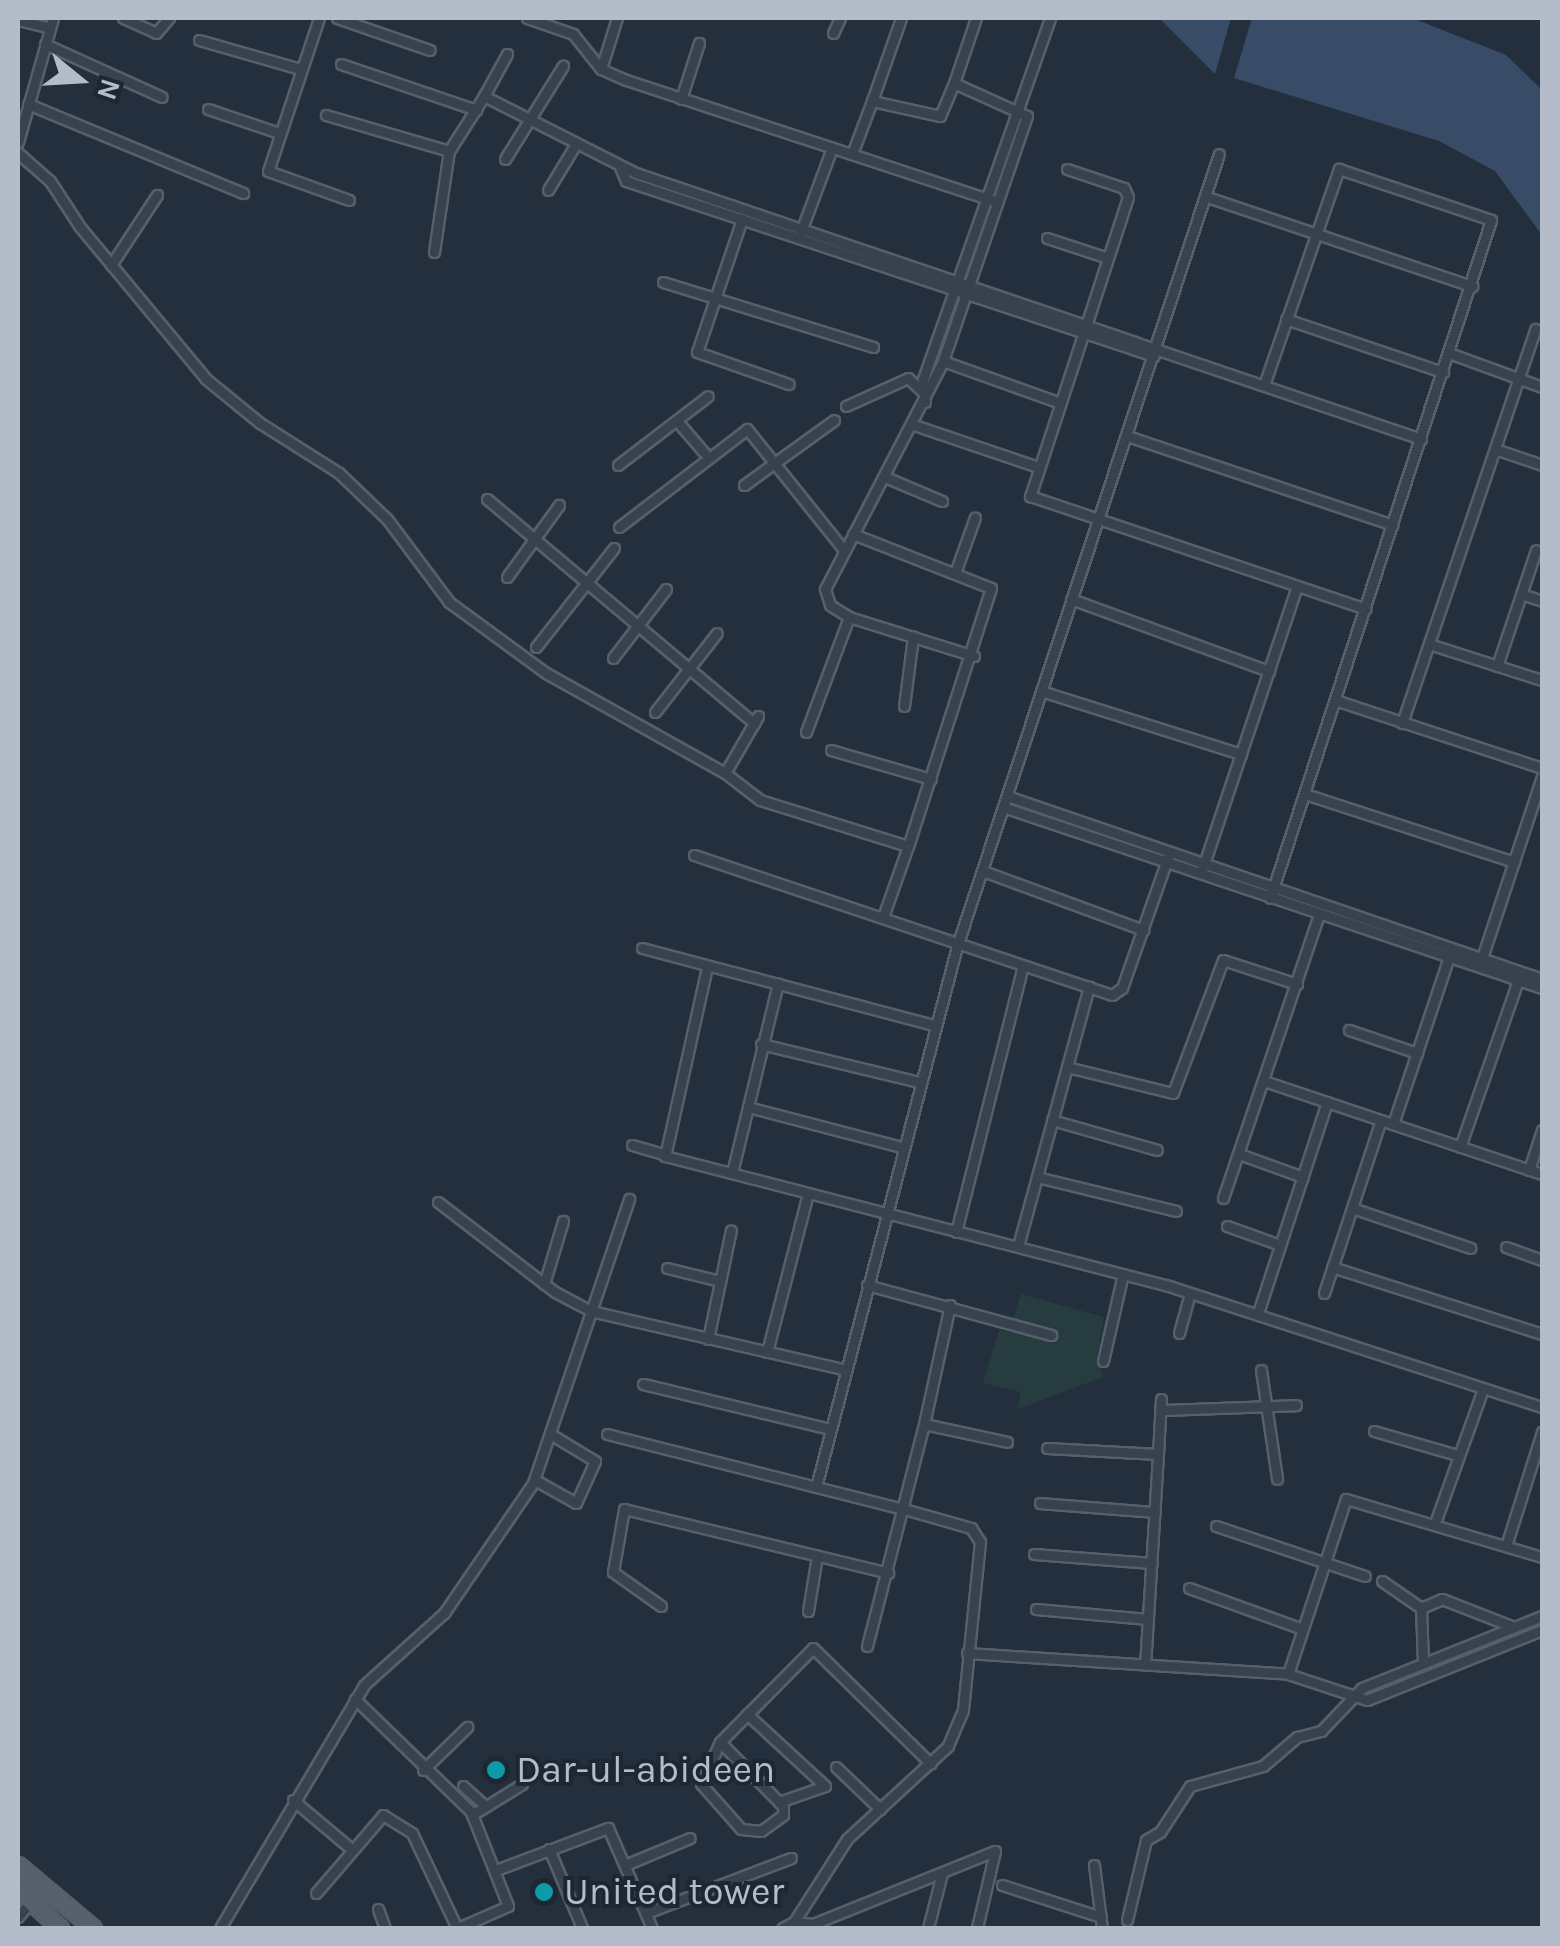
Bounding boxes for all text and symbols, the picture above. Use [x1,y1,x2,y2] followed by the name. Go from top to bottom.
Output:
[30,30,130,130] north arrow
[90,75,128,104] text: N
[516,1747,775,1793] place label: Dar-ul-abideen
[485,1759,507,1781] marker: Dar-ul-abideen
[564,1869,784,1915] place label: United tower
[533,1881,555,1903] marker: United tower

